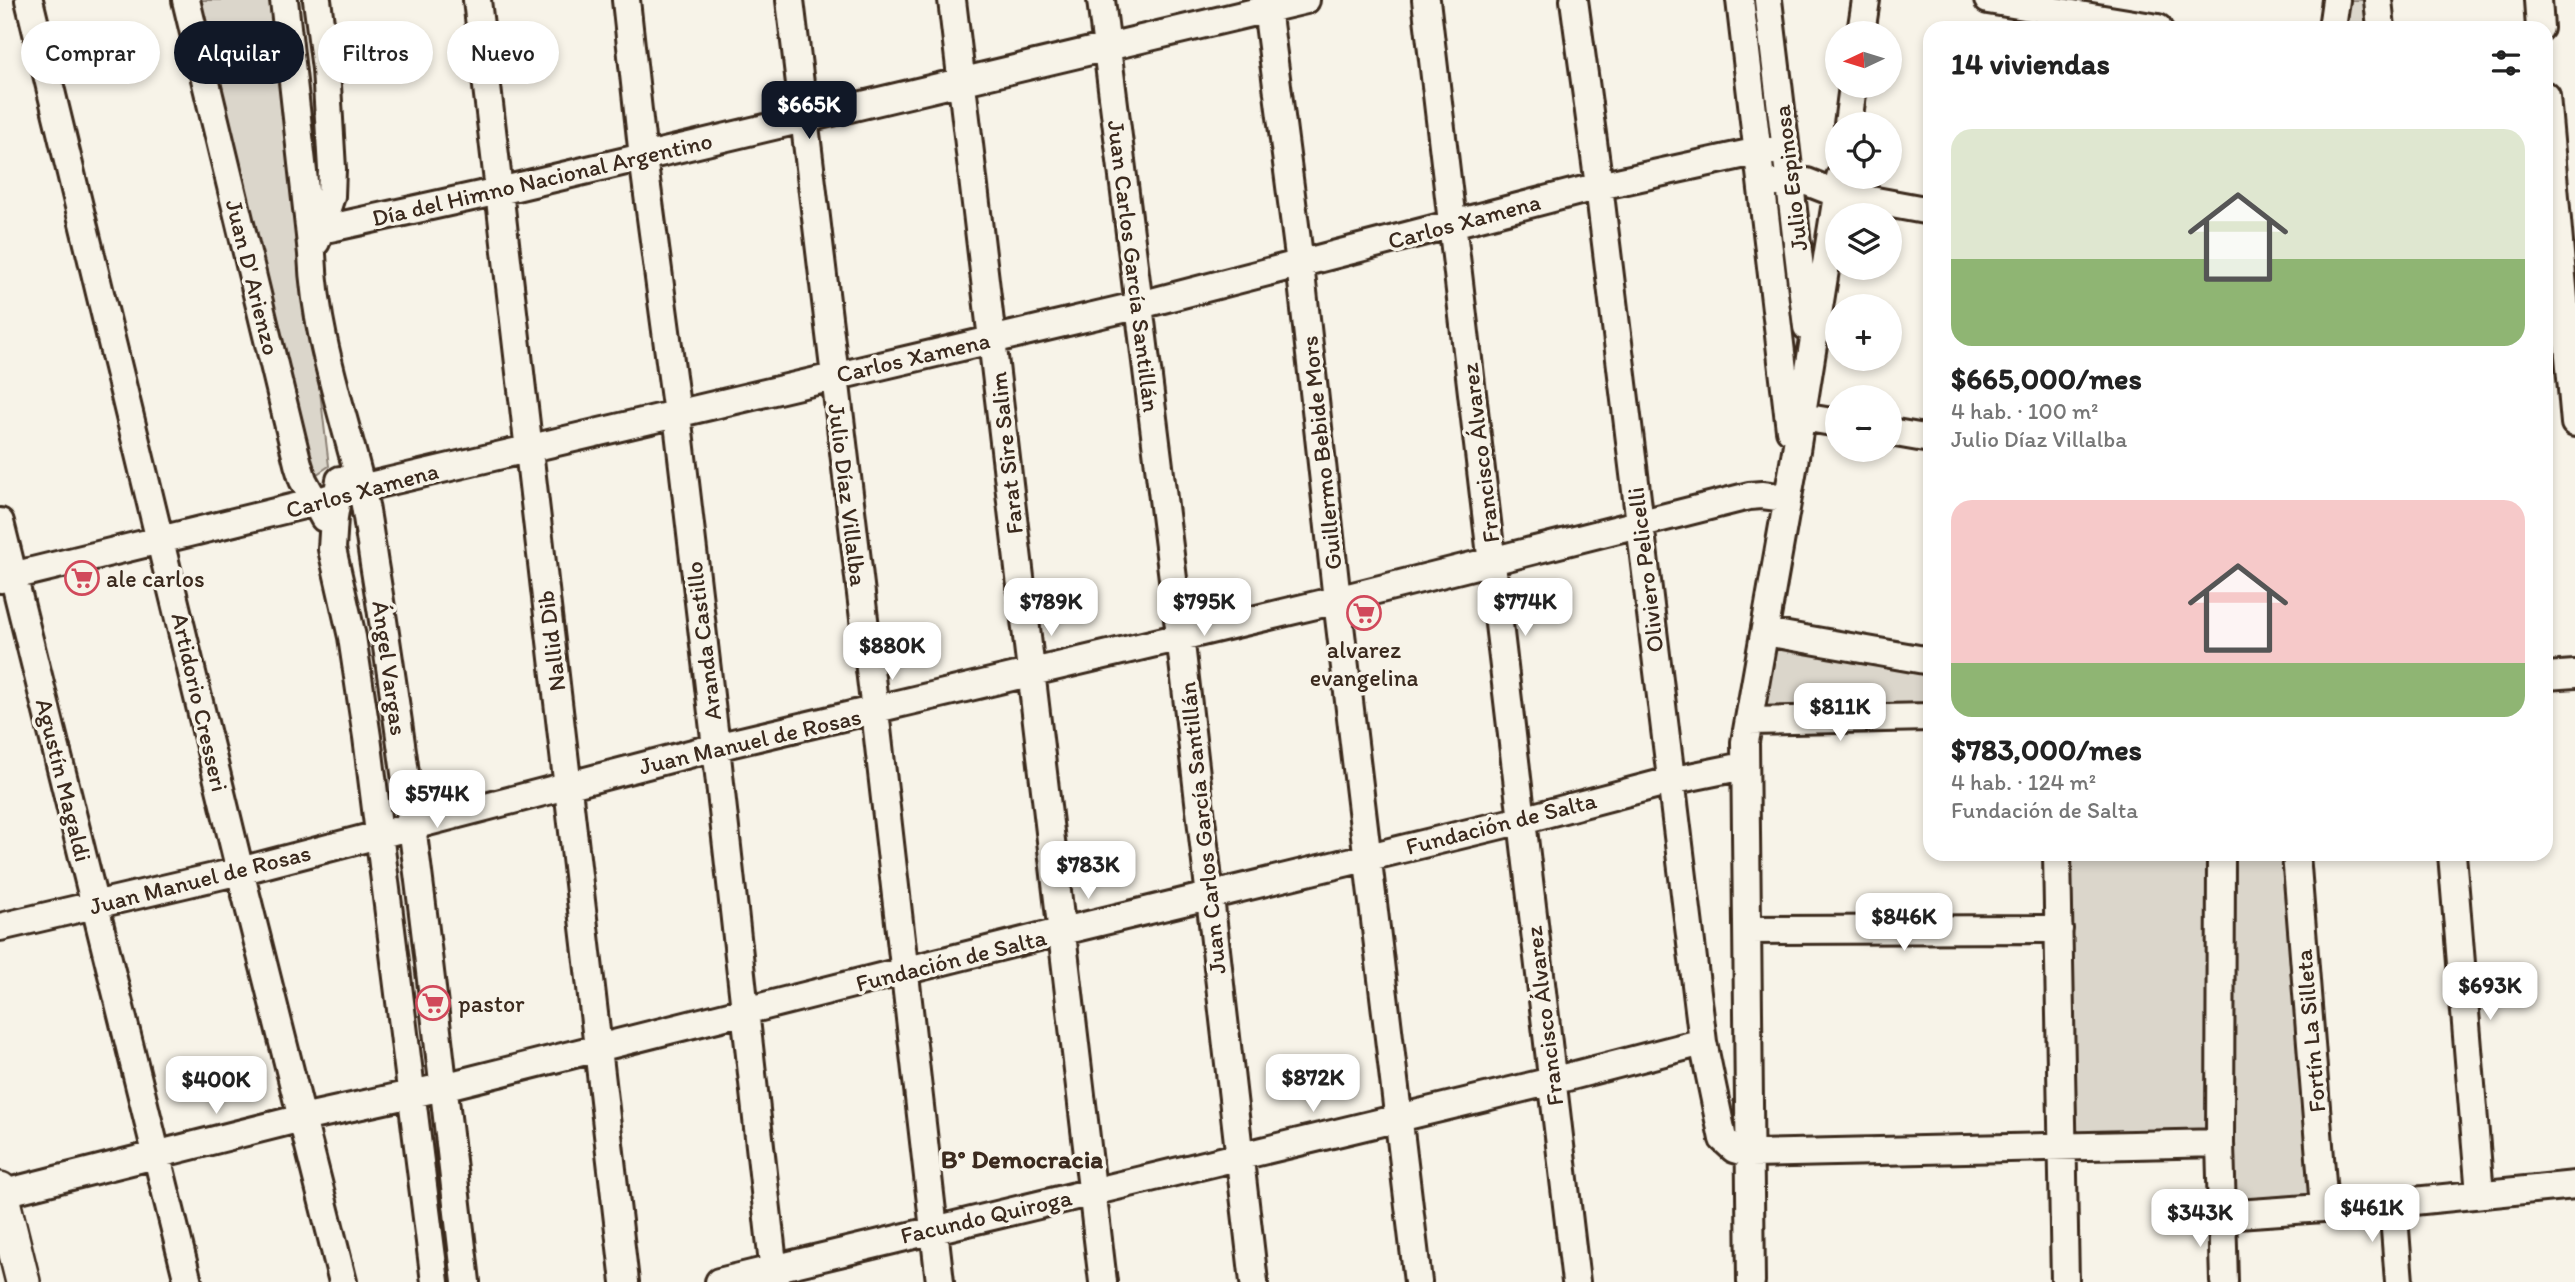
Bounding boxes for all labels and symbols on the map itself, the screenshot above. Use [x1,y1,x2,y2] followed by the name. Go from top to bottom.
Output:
[1825,21,1902,98] north arrow
[760,82,858,141] pin: $665K
[1767,103,1813,253] street label: Julio Espinosa
[1102,118,1166,414] street label: Juan Carlos García Santillán
[369,126,715,232] street label: Día del Himno Nacional Argentino
[1385,187,1544,255] street label: Carlos Xamena
[220,196,286,358] street label: Juan D' Arienzo
[833,325,993,389] street label: Carlos Xamena
[1294,335,1348,571] street label: Guillermo Bebide Mors
[1455,362,1505,544] street label: Francisco Álvarez
[983,370,1029,536] street label: Farat Sire Salim
[822,402,874,588] street label: Julio Díaz Villalba
[283,456,442,524] street label: Carlos Xamena
[1620,486,1670,654] street label: Oliviero Pelicelli
[63,559,101,597] supermarket icon: ale carlos
[679,560,727,722] street label: Aranda Castillo
[106,564,205,593] place label: ale carlos
[1002,578,1100,638] pin: $789K
[1155,578,1253,638] pin: $795K
[1476,578,1574,638] pin: $774K
[530,589,572,693] street label: Nallid Dib
[1345,594,1383,632] supermarket icon: alvarez evangelina
[366,599,414,737] street label: Ángel Vargas
[165,610,235,794] street label: Artidorio Cresseri
[843,622,941,682] pin: $880K
[1310,635,1418,692] place label: alvarez evangelina
[1172,680,1232,976] street label: Juan Carlos García Santillán
[1791,684,1889,743] pin: $811K
[30,695,98,865] street label: Agustín Magaldi
[636,701,864,781] street label: Juan Manuel de Rosas
[388,770,486,830] pin: $574K
[1403,785,1600,861] street label: Fundación de Salta
[86,837,314,921] street label: Juan Manuel de Rosas
[1039,842,1137,901] pin: $783K
[1855,894,1953,953] pin: $846K
[853,922,1050,998] street label: Fundación de Salta
[1519,925,1569,1107] street label: Francisco Álvarez
[2288,948,2332,1114] street label: Fortín La Silleta
[2441,962,2539,1022] pin: $693K
[414,984,452,1022] supermarket icon: pastor
[458,989,525,1018] place label: pastor
[1264,1054,1362,1114] pin: $872K
[167,1056,265,1116] pin: $400K
[941,1143,1103,1175] district label: B° Democracia
[897,1182,1075,1250] street label: Facundo Quiroga
[2323,1184,2421,1244] pin: $461K
[2151,1190,2249,1249] pin: $343K

